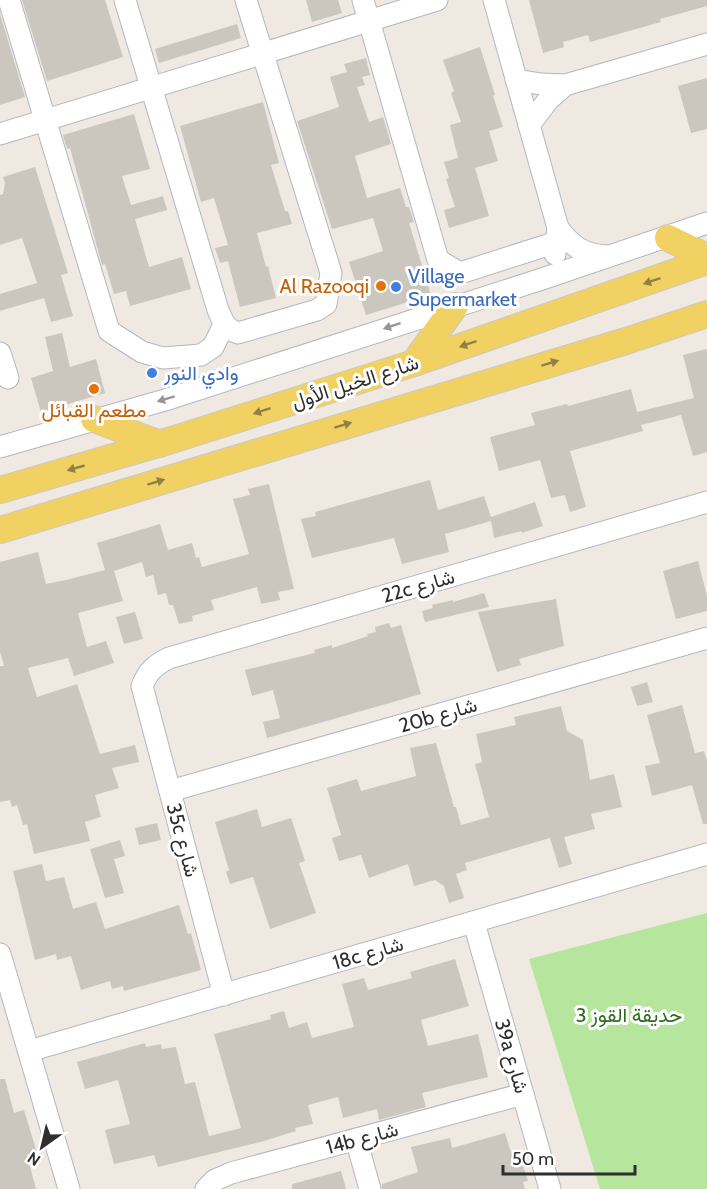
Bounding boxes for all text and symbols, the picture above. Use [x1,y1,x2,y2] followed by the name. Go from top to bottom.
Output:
[408,264,517,311] place label: Village Supermarket
[279,274,369,298] place label: Al Razooqi
[643,276,661,286] one-way arrow
[374,279,388,293] marker: Al Razooqi
[389,280,403,294] marker: Village Supermarket
[383,322,401,331] one-way arrow
[458,340,476,350] one-way arrow
[288,350,422,416] street label: شارع الخيل الأول
[541,358,559,367] one-way arrow
[163,361,239,390] place label: وادي النور
[145,366,159,380] marker: وادي النور
[87,382,101,396] marker: مطعم القبائل
[157,395,175,404] one-way arrow
[42,398,146,423] place label: مطعم القبائل
[253,407,271,417] one-way arrow
[334,420,352,429] one-way arrow
[67,464,85,473] one-way arrow
[147,477,165,486] one-way arrow
[379,564,458,610] street label: 22c شارع
[396,692,480,740] street label: 20b شارع
[160,800,204,880] street label: 35c شارع
[330,931,407,976] street label: 18c شارع
[576,1003,682,1028] park label: حديقة القوز 3
[488,1016,534,1097] street label: 39a شارع
[12,1117,72,1177] north arrow
[323,1117,401,1161] street label: 14b شارع
[503,1138,635,1176] scale bar
[24,1148,44,1170] text: N
[512,1148,554,1170] text: 50 m

